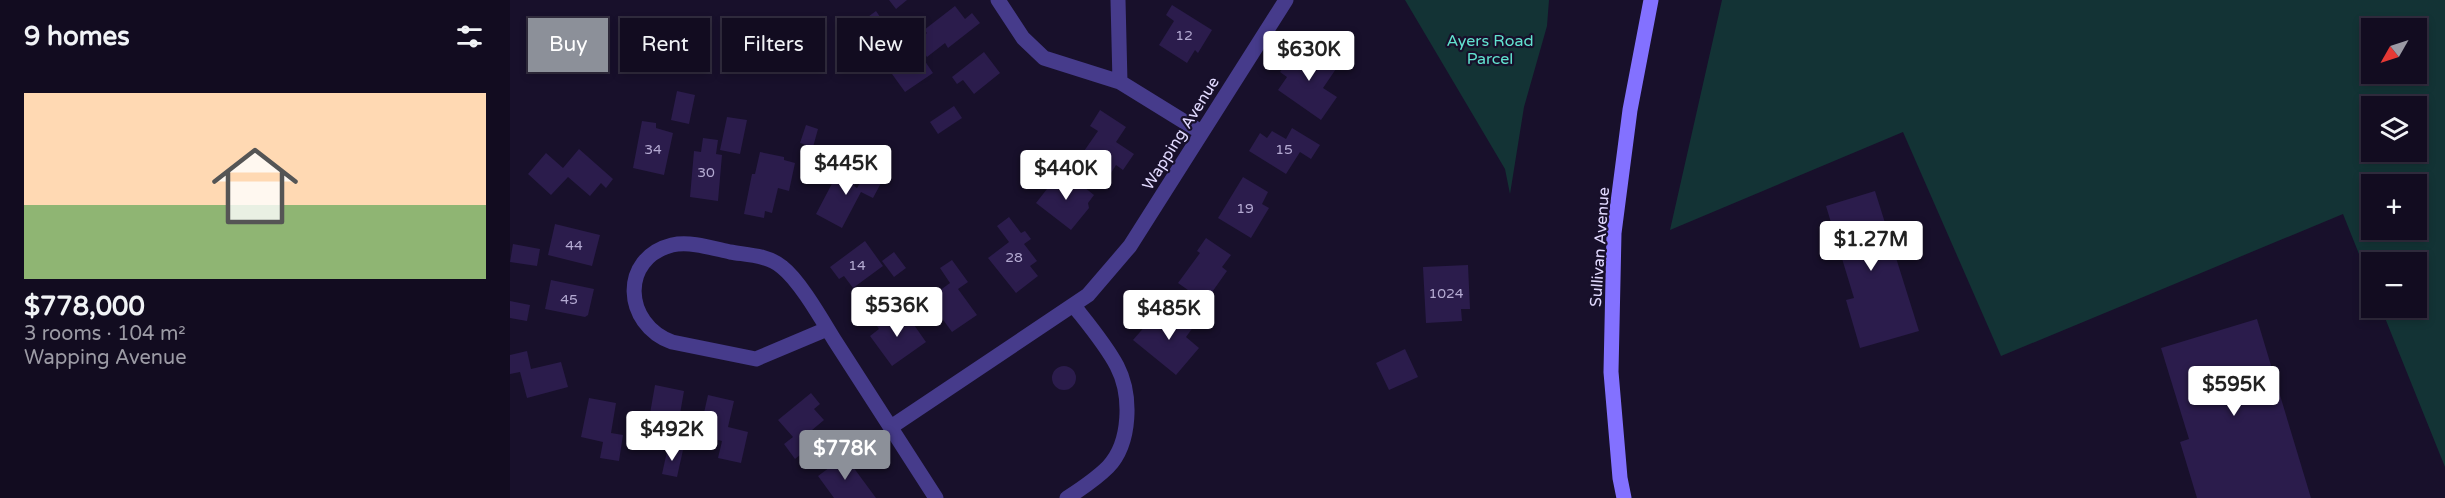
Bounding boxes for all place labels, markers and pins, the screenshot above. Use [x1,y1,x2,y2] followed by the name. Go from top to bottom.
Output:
[1267,31,1351,82] pin: $630K
[804,145,888,196] pin: $445K
[1024,150,1108,201] pin: $440K
[1822,221,1920,272] pin: $1.27M
[855,287,939,338] pin: $536K
[1127,290,1211,341] pin: $485K
[2192,366,2276,417] pin: $595K
[630,411,714,462] pin: $492K
[803,430,887,481] pin: $778K

